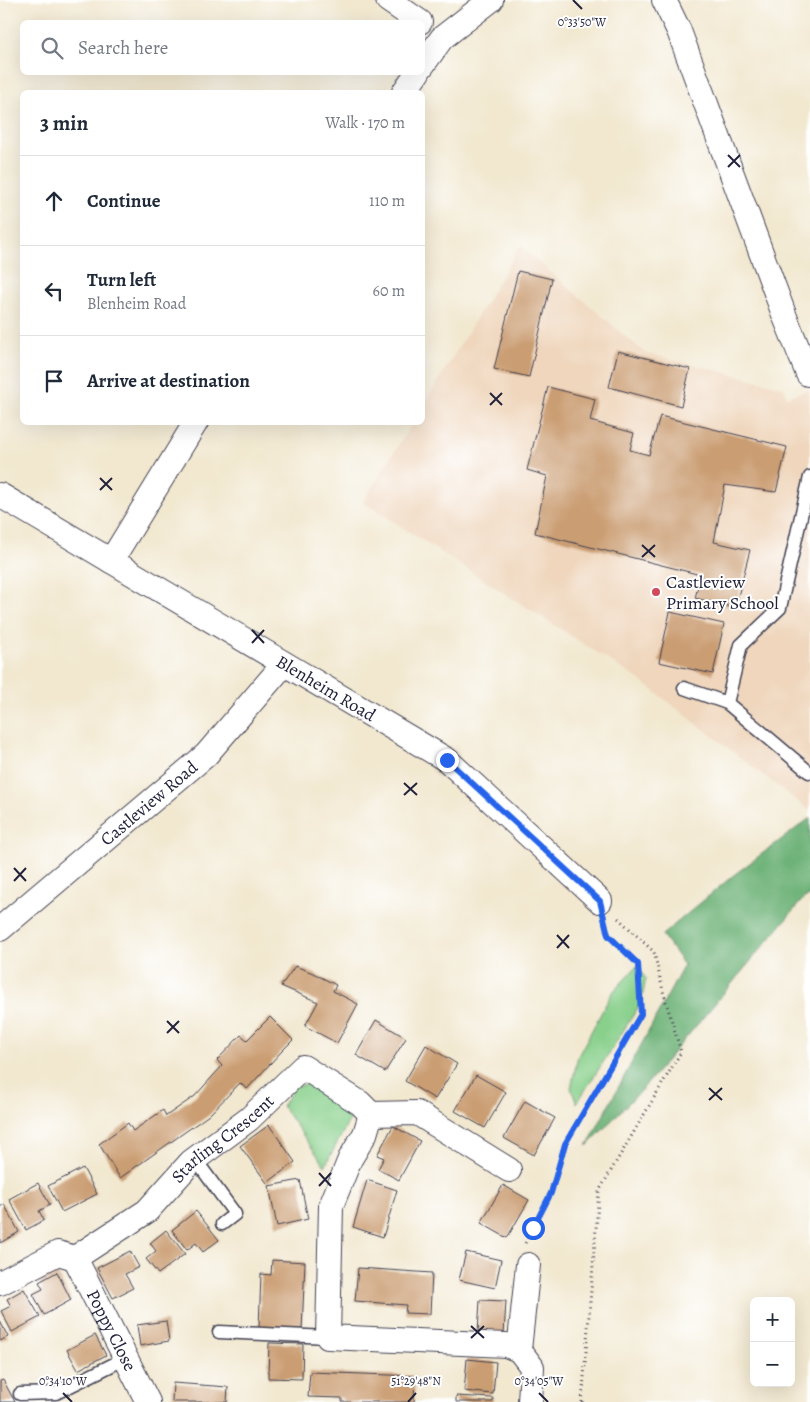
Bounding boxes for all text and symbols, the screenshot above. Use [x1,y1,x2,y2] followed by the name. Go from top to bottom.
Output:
[558,14,607,30] text: 0°33'50"W
[20,20,425,75] search box
[38,34,66,62] icon: search
[78,35,168,61] text: Search here
[40,109,88,137] text: 3 min
[325,112,405,134] text: Walk · 170 m
[40,187,68,215] icon: ahead
[87,188,161,214] text: Continue
[369,190,405,212] text: 110 m
[87,267,156,293] text: Turn left
[40,277,68,305] icon: left
[373,280,405,302] text: 60 m
[87,293,186,315] text: Blenheim Road
[40,367,68,395] icon: arrive
[87,368,250,394] text: Arrive at destination
[666,570,779,615] place label: Castleview Primary School
[650,586,662,598] marker: Castleview Primary School
[272,649,381,727] street label: Blenheim Road
[436,749,459,772] route end
[95,755,203,851] street label: Castleview Road
[166,1089,279,1188] street label: Starling Crescent
[522,1217,545,1240] route start
[81,1285,142,1375] street label: Poppy Close
[750,1297,795,1387] map controls
[750,1297,795,1342] button: +
[750,1342,795,1387] button: −
[39,1373,88,1389] text: 0°34'10"W
[391,1373,441,1389] text: 51°29'48"N
[515,1373,564,1389] text: 0°34'05"W

